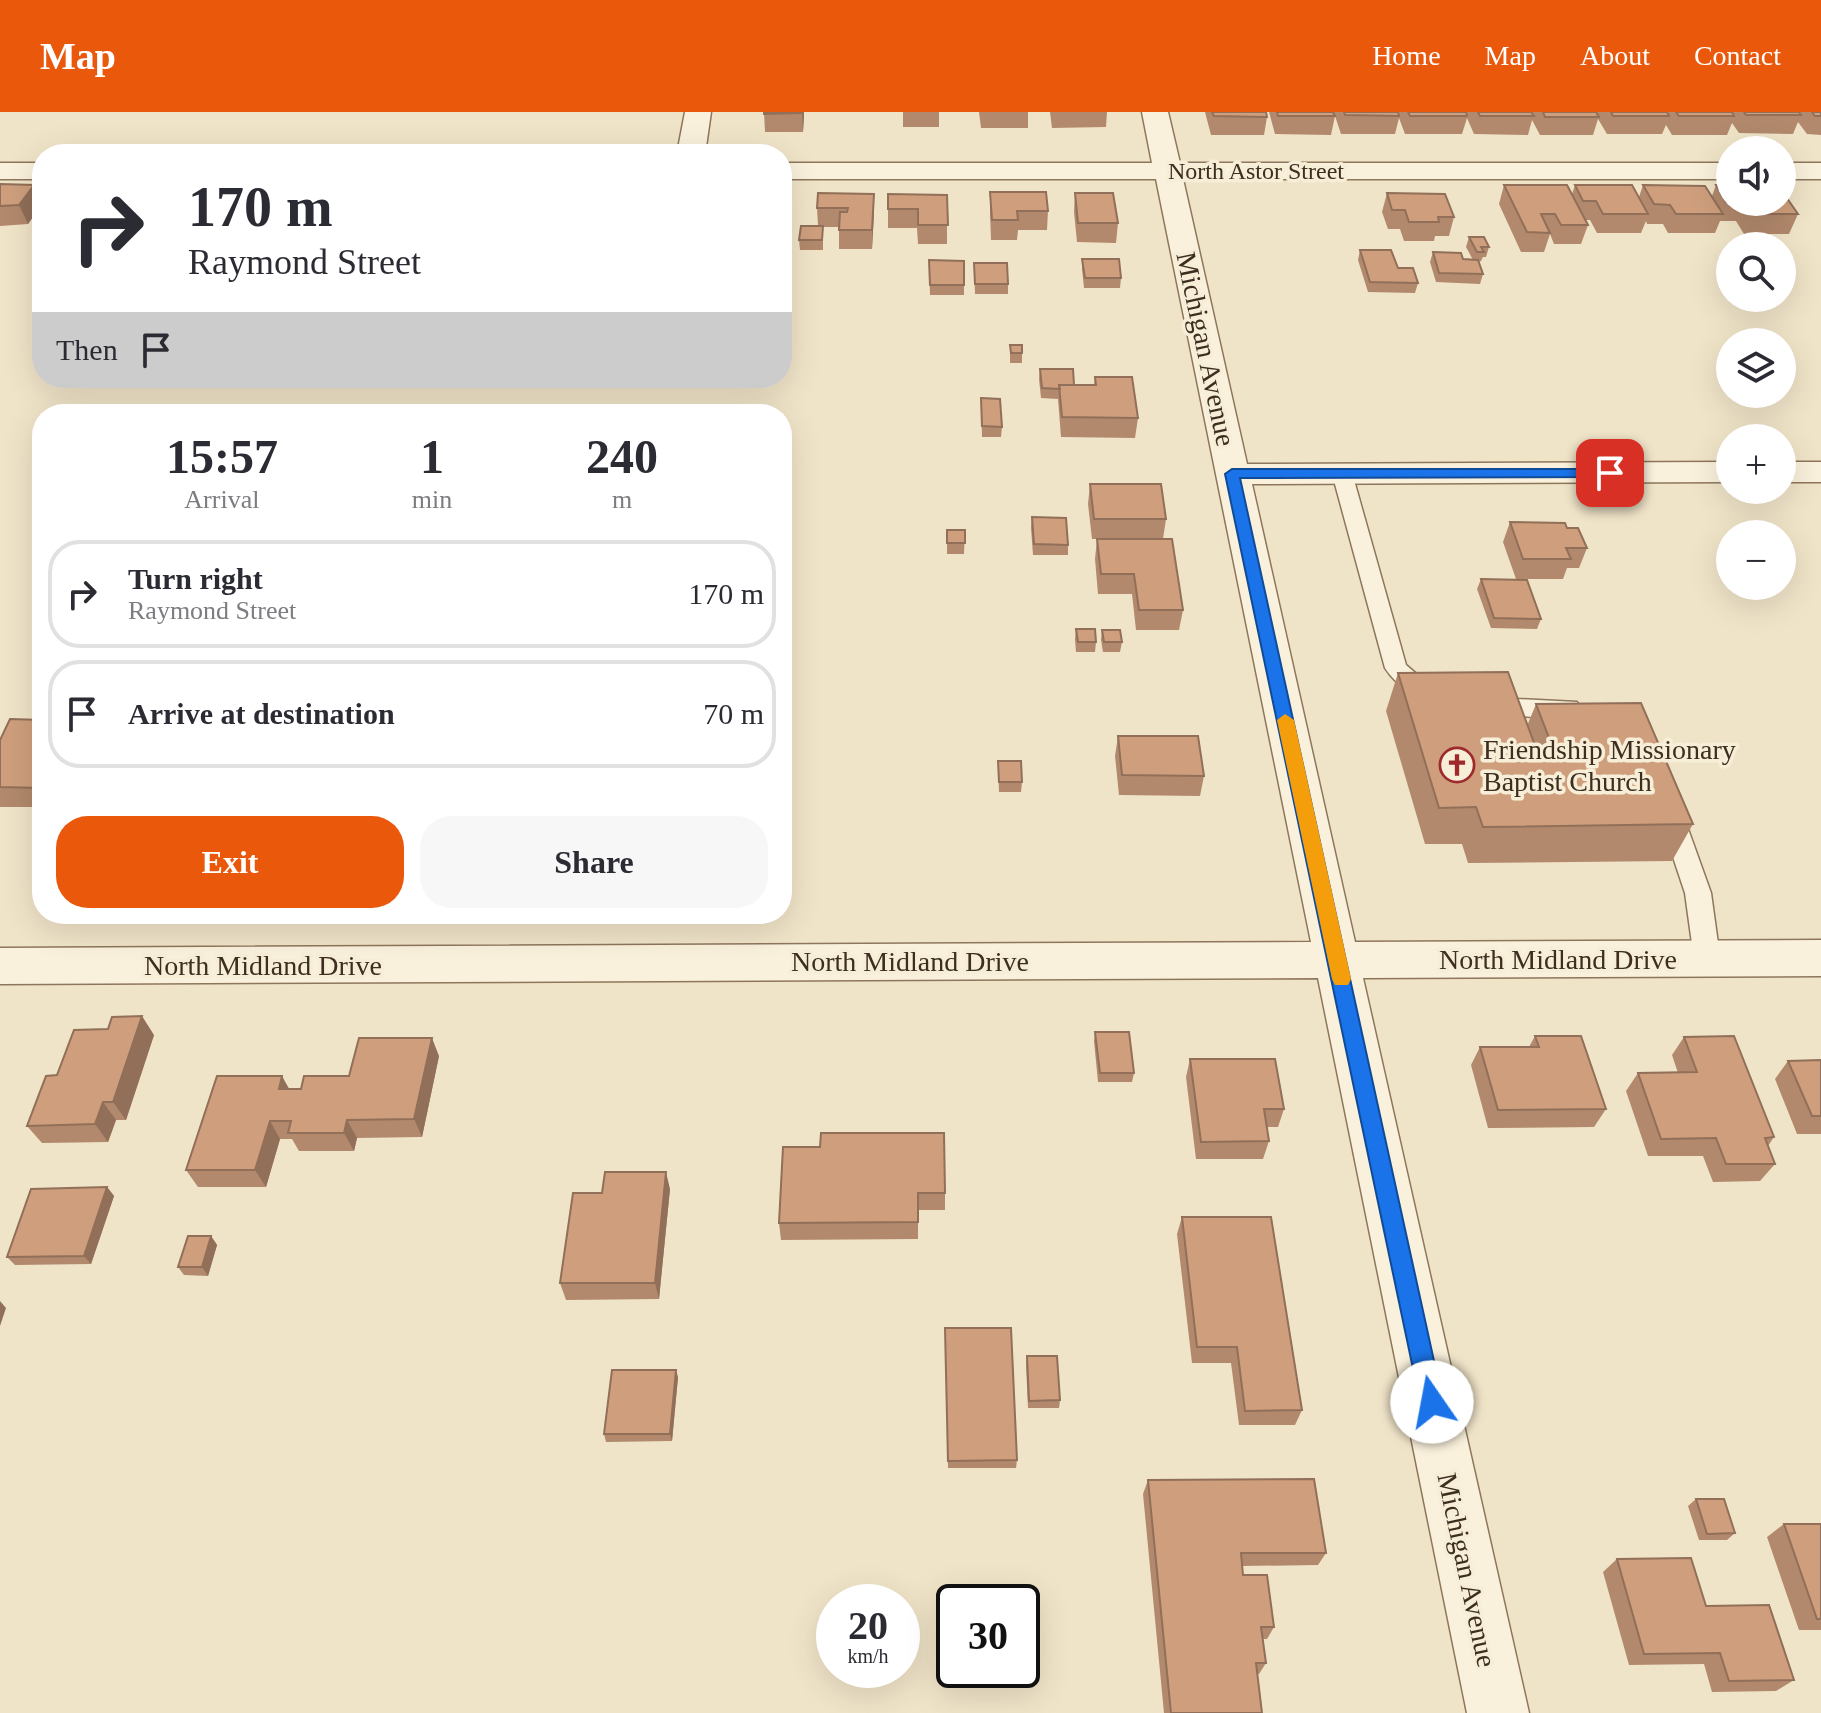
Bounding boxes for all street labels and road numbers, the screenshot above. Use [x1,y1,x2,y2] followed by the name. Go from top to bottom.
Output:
[1168,158,1344,184] street label: North Astor Street
[1170,249,1242,449] street label: Michigan Avenue
[1439,944,1677,975] street label: North Midland Drive
[791,946,1029,977] street label: North Midland Drive
[144,950,382,981] street label: North Midland Drive
[1431,1470,1503,1670] street label: Michigan Avenue

